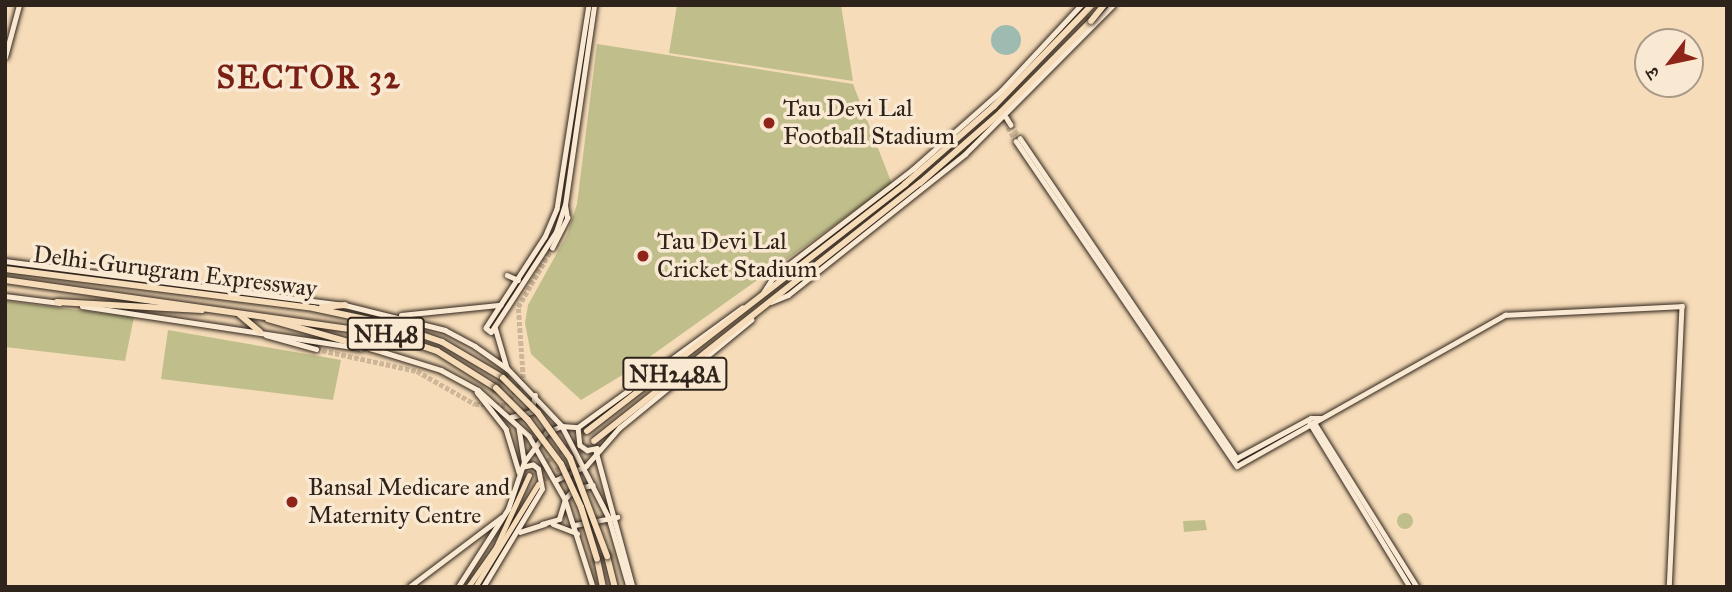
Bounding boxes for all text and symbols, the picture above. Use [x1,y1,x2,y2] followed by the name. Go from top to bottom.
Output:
[1634,28,1704,98] north arrow
[218,59,400,97] district label: SECTOR 32
[1640,63,1665,84] text: उ
[783,95,955,151] place label: Tau Devi Lal Football Stadium
[761,115,777,131] marker: Tau Devi Lal Football Stadium
[657,228,817,284] place label: Tau Devi Lal Cricket Stadium
[31,240,319,304] street label: Delhi-Gurugram Expressway
[635,248,651,264] marker: Tau Devi Lal Cricket Stadium
[346,314,426,354] road number: NH48
[621,354,729,394] road number: NH248A
[308,474,510,530] place label: Bansal Medicare and Maternity Centre
[282,492,302,512] marker: Bansal Medicare and Maternity Centre

